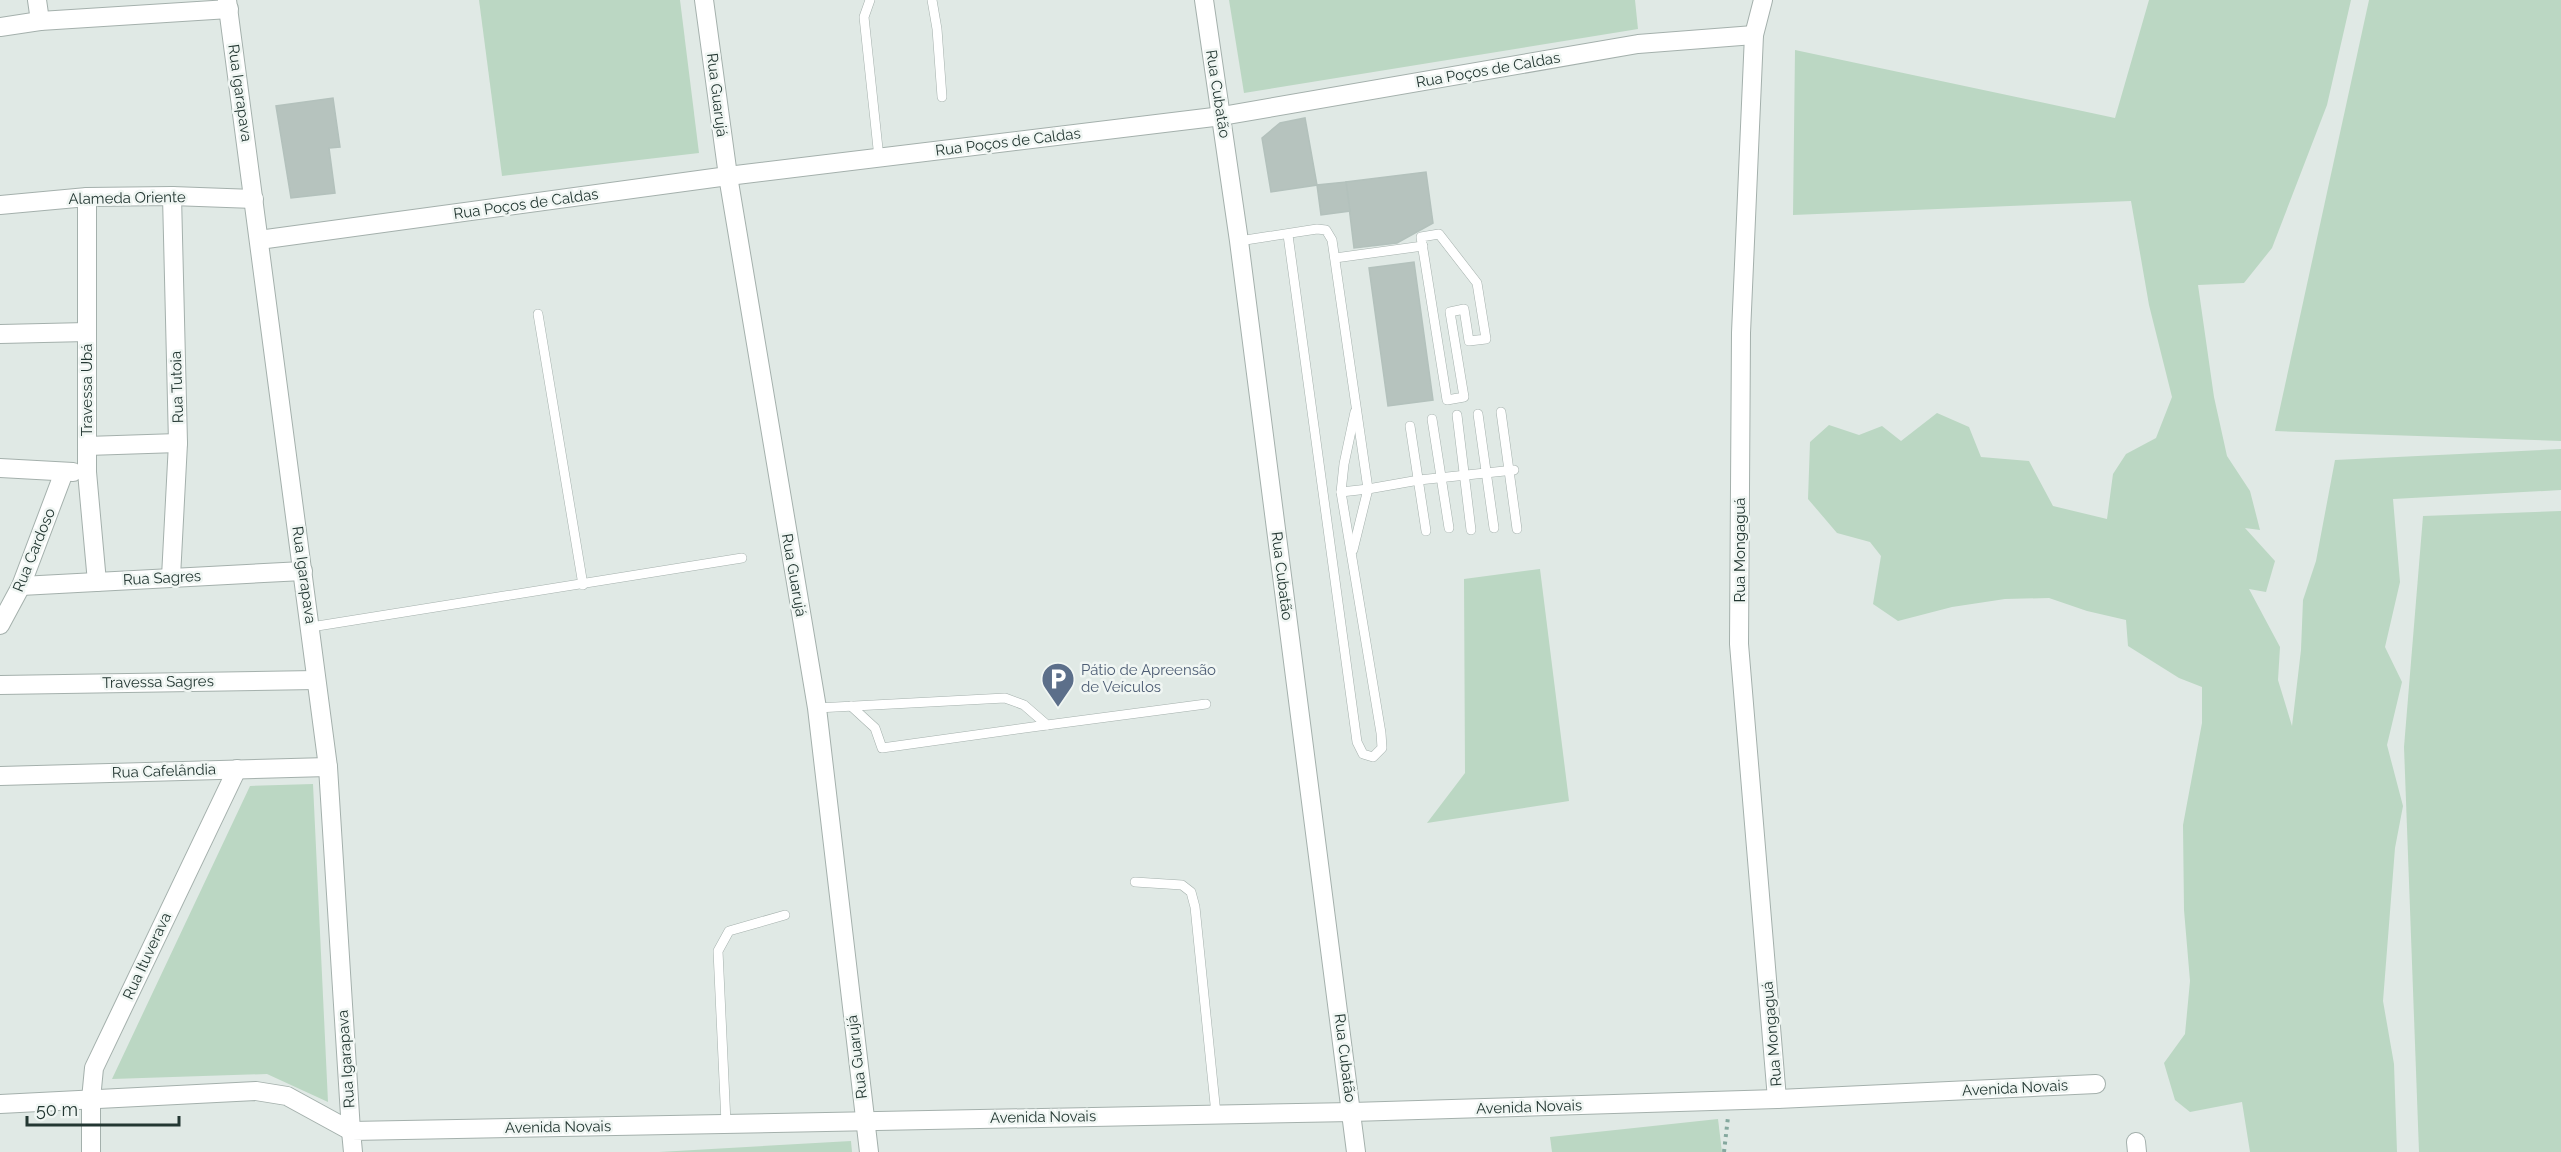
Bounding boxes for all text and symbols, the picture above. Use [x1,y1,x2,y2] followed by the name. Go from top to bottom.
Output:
[224,43,256,143] street label: Rua Igarapava
[1202,48,1234,140] street label: Rua Cubatão
[1414,48,1562,92] street label: Rua Poços de Caldas
[703,52,731,138] street label: Rua Guarujá
[934,124,1082,160] street label: Rua Poços de Caldas
[452,185,600,223] street label: Rua Poços de Caldas
[68,188,186,208] street label: Alameda Oriente
[78,344,96,436] street label: Travessa Ubá
[167,351,187,423] street label: Rua Tutoia
[1731,497,1749,603] street label: Rua Mongaguá
[9,506,59,594] street label: Rua Cardoso
[288,525,320,625] street label: Rua Igarapava
[1268,531,1296,621] street label: Rua Cubatão
[778,532,810,618] street label: Rua Guarujá
[122,567,202,589] street label: Rua Sagres
[1040,661,1076,708] parking icon: Pátio de Apreensão de Veículos
[1081,661,1216,696] place label: Pátio de Apreensão de Veículos
[102,672,214,692] street label: Travessa Sagres
[112,760,216,782] street label: Rua Cafelândia
[119,910,175,1002] street label: Rua Ituverava
[1758,981,1786,1087] street label: Rua Mongaguá
[334,1009,358,1109] street label: Rua Igarapava
[1331,1013,1359,1103] street label: Rua Cubatão
[843,1014,871,1100] street label: Rua Guarujá
[1962,1076,2068,1100] street label: Avenida Novais
[27,1089,178,1127] scale bar
[1476,1096,1582,1118] street label: Avenida Novais
[36,1099,78,1120] text: 50 m
[990,1107,1096,1127] street label: Avenida Novais
[505,1117,611,1137] street label: Avenida Novais

